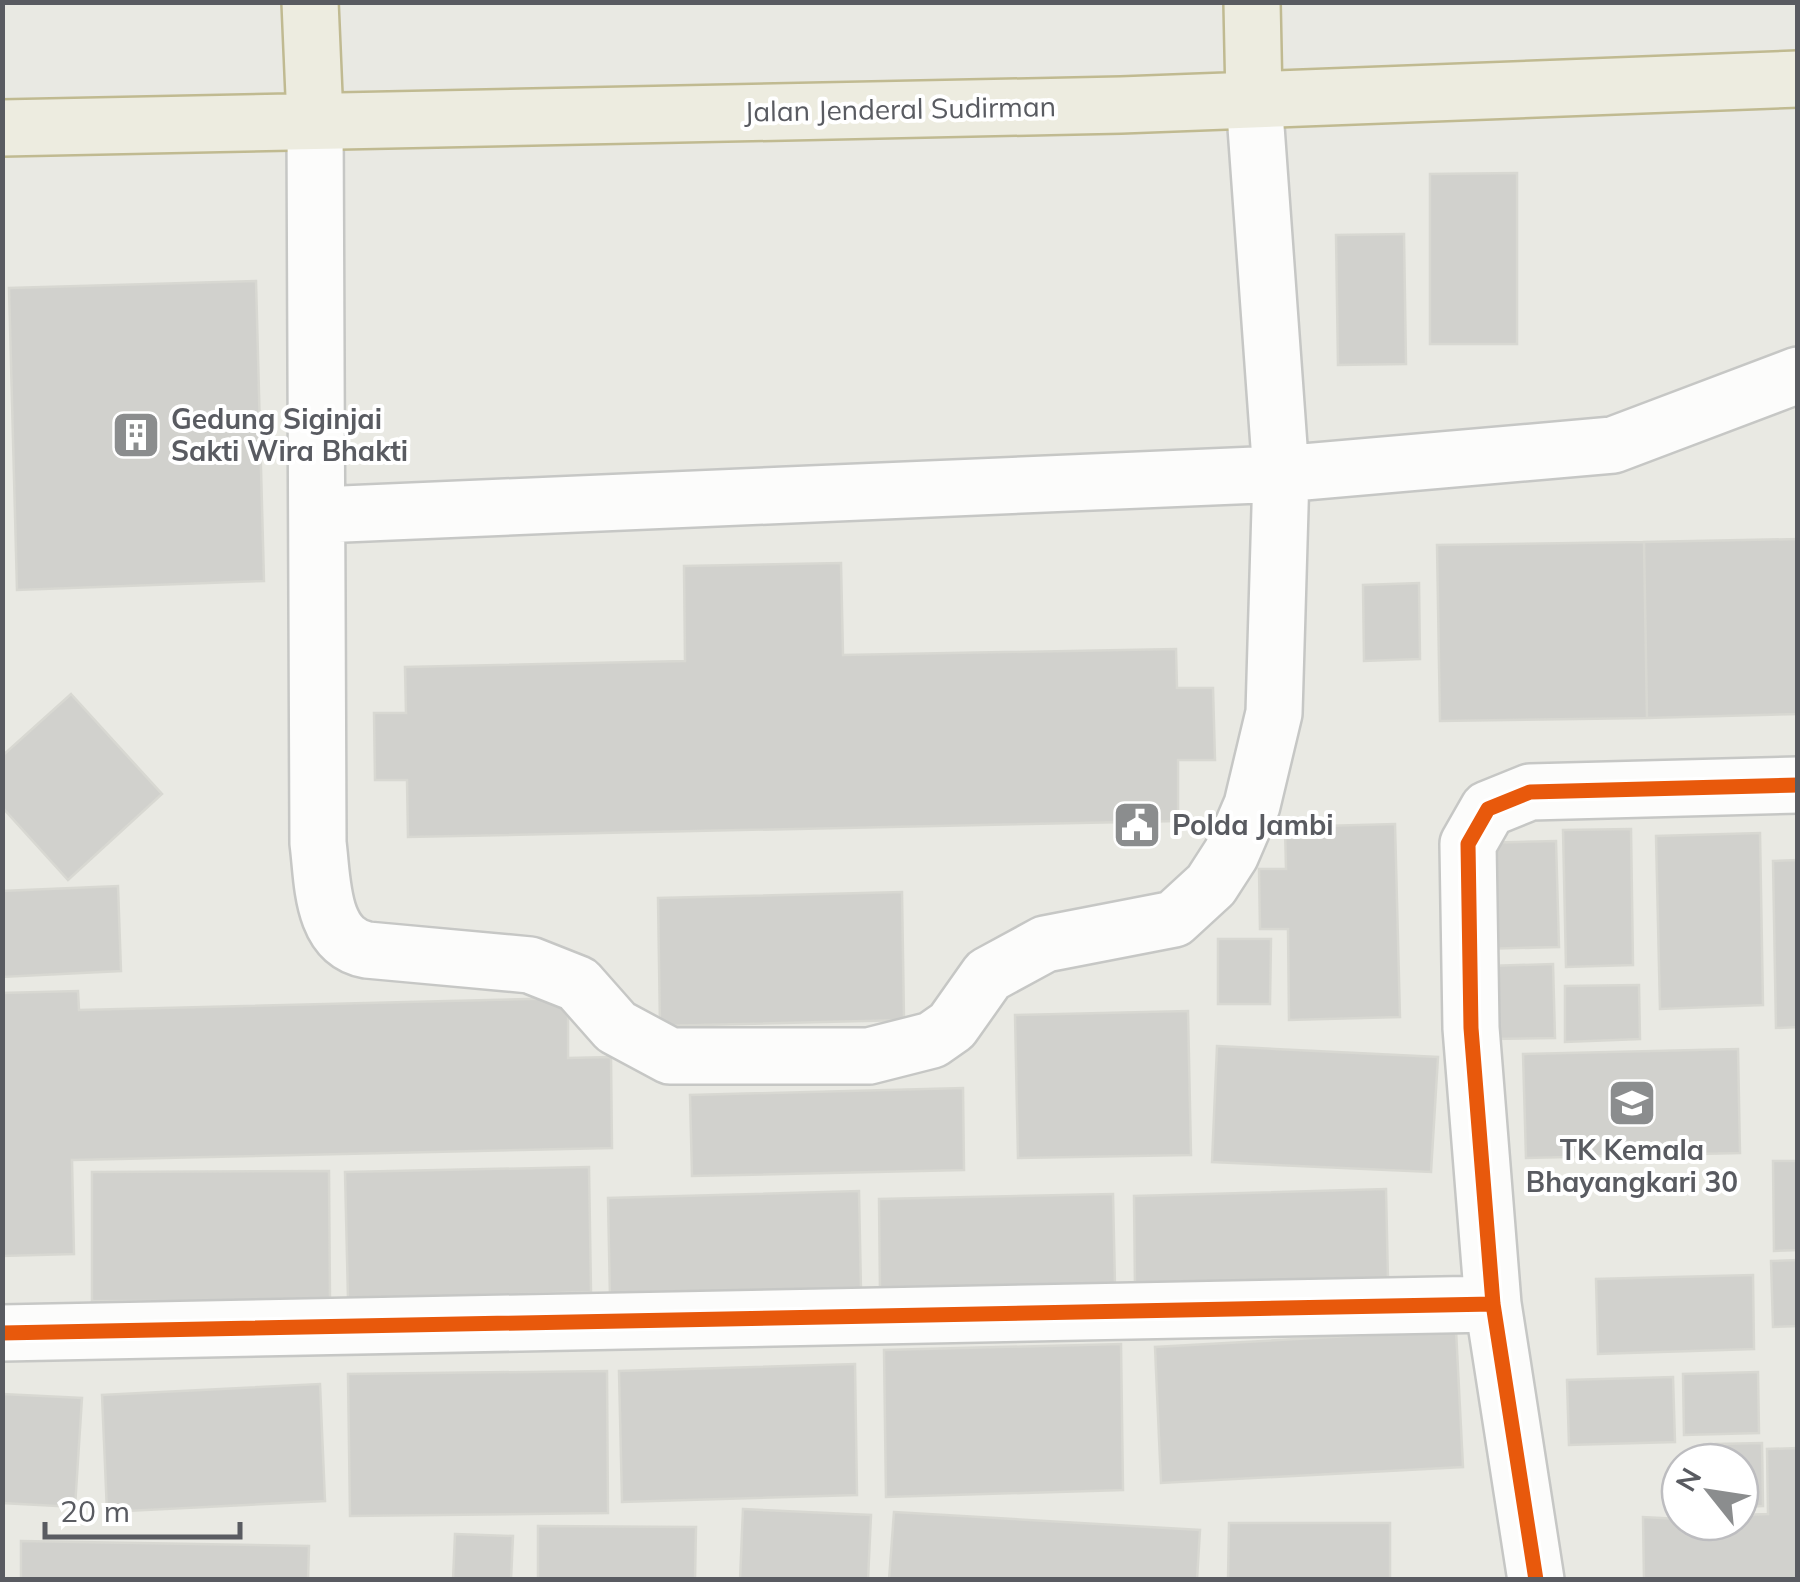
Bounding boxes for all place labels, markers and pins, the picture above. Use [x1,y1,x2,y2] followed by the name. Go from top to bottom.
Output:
[171,401,408,468] place label: Gedung Siginjai Sakti Wira Bhakti
[110,409,162,461] building icon: Gedung Siginjai Sakti Wira Bhakti
[1111,799,1163,851] public building icon: Polda Jambi
[1172,807,1334,842] place label: Polda Jambi
[1606,1077,1658,1129] school or university icon: TK Kemala Bhayangkari 30
[1526,1132,1738,1199] place label: TK Kemala Bhayangkari 30

